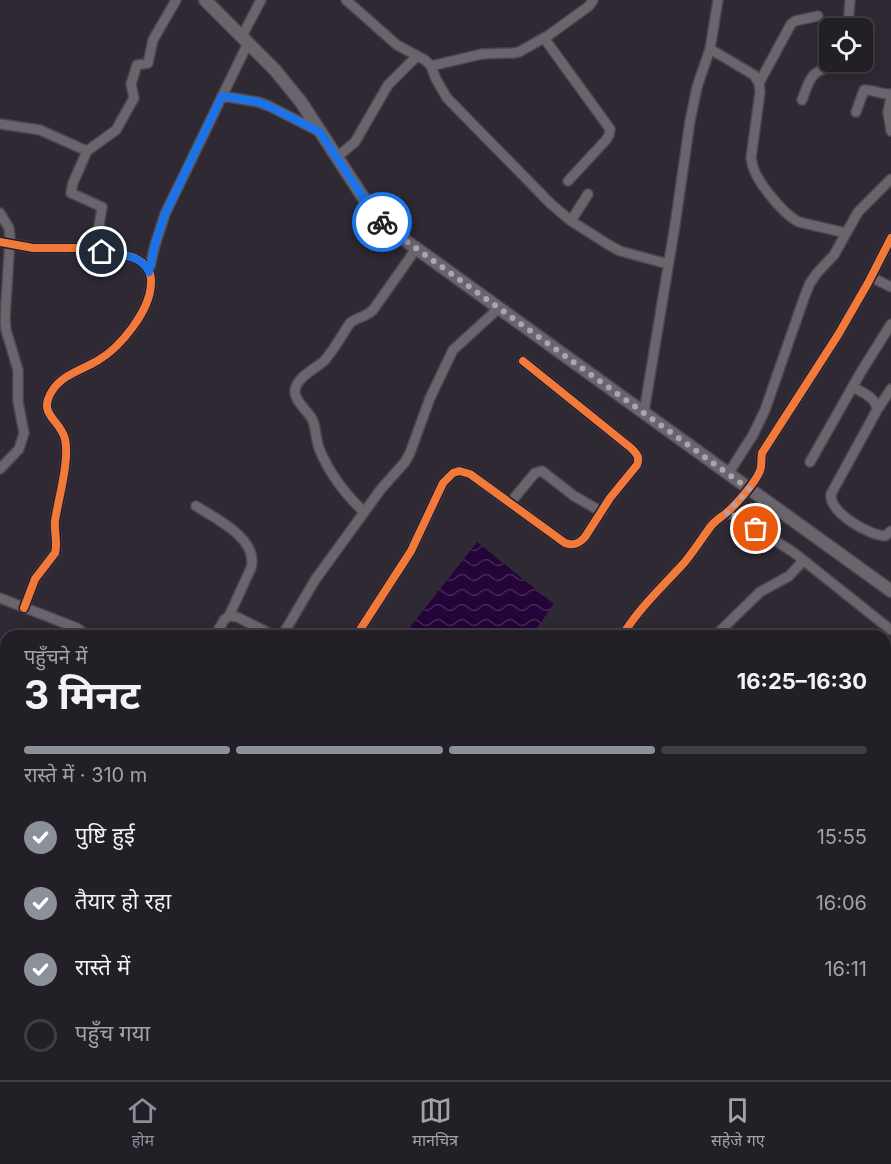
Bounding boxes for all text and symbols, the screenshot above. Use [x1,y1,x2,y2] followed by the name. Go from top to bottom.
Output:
[819,18,873,72] map controls
[819,18,873,72] button: locate
[352,192,412,252] courier
[366,206,399,239] icon: bike
[76,226,127,277] pin
[85,235,118,268] icon: home
[730,503,781,554] pin
[739,512,772,545] icon: bag
[24,645,87,669] text: पहुँचने में
[737,668,867,694] text: 16:25–16:30
[24,671,140,718] text: 3 मिनट
[24,763,147,787] text: रास्ते में · 310 m
[24,821,57,854] icon: check
[75,822,135,848] text: पुष्टि हुई
[817,825,867,849] text: 15:55
[24,887,57,920] icon: check
[75,888,171,914] text: तैयार हो रहा
[816,891,867,915] text: 16:06
[24,953,57,986] icon: check
[75,954,130,980] text: रास्ते में
[824,957,867,981] text: 16:11
[75,1020,150,1046] text: पहुँच गया
[126,1094,159,1153] tab: होम
[412,1094,458,1153] tab: मानचित्र
[711,1094,765,1153] tab: सहेजे गए

